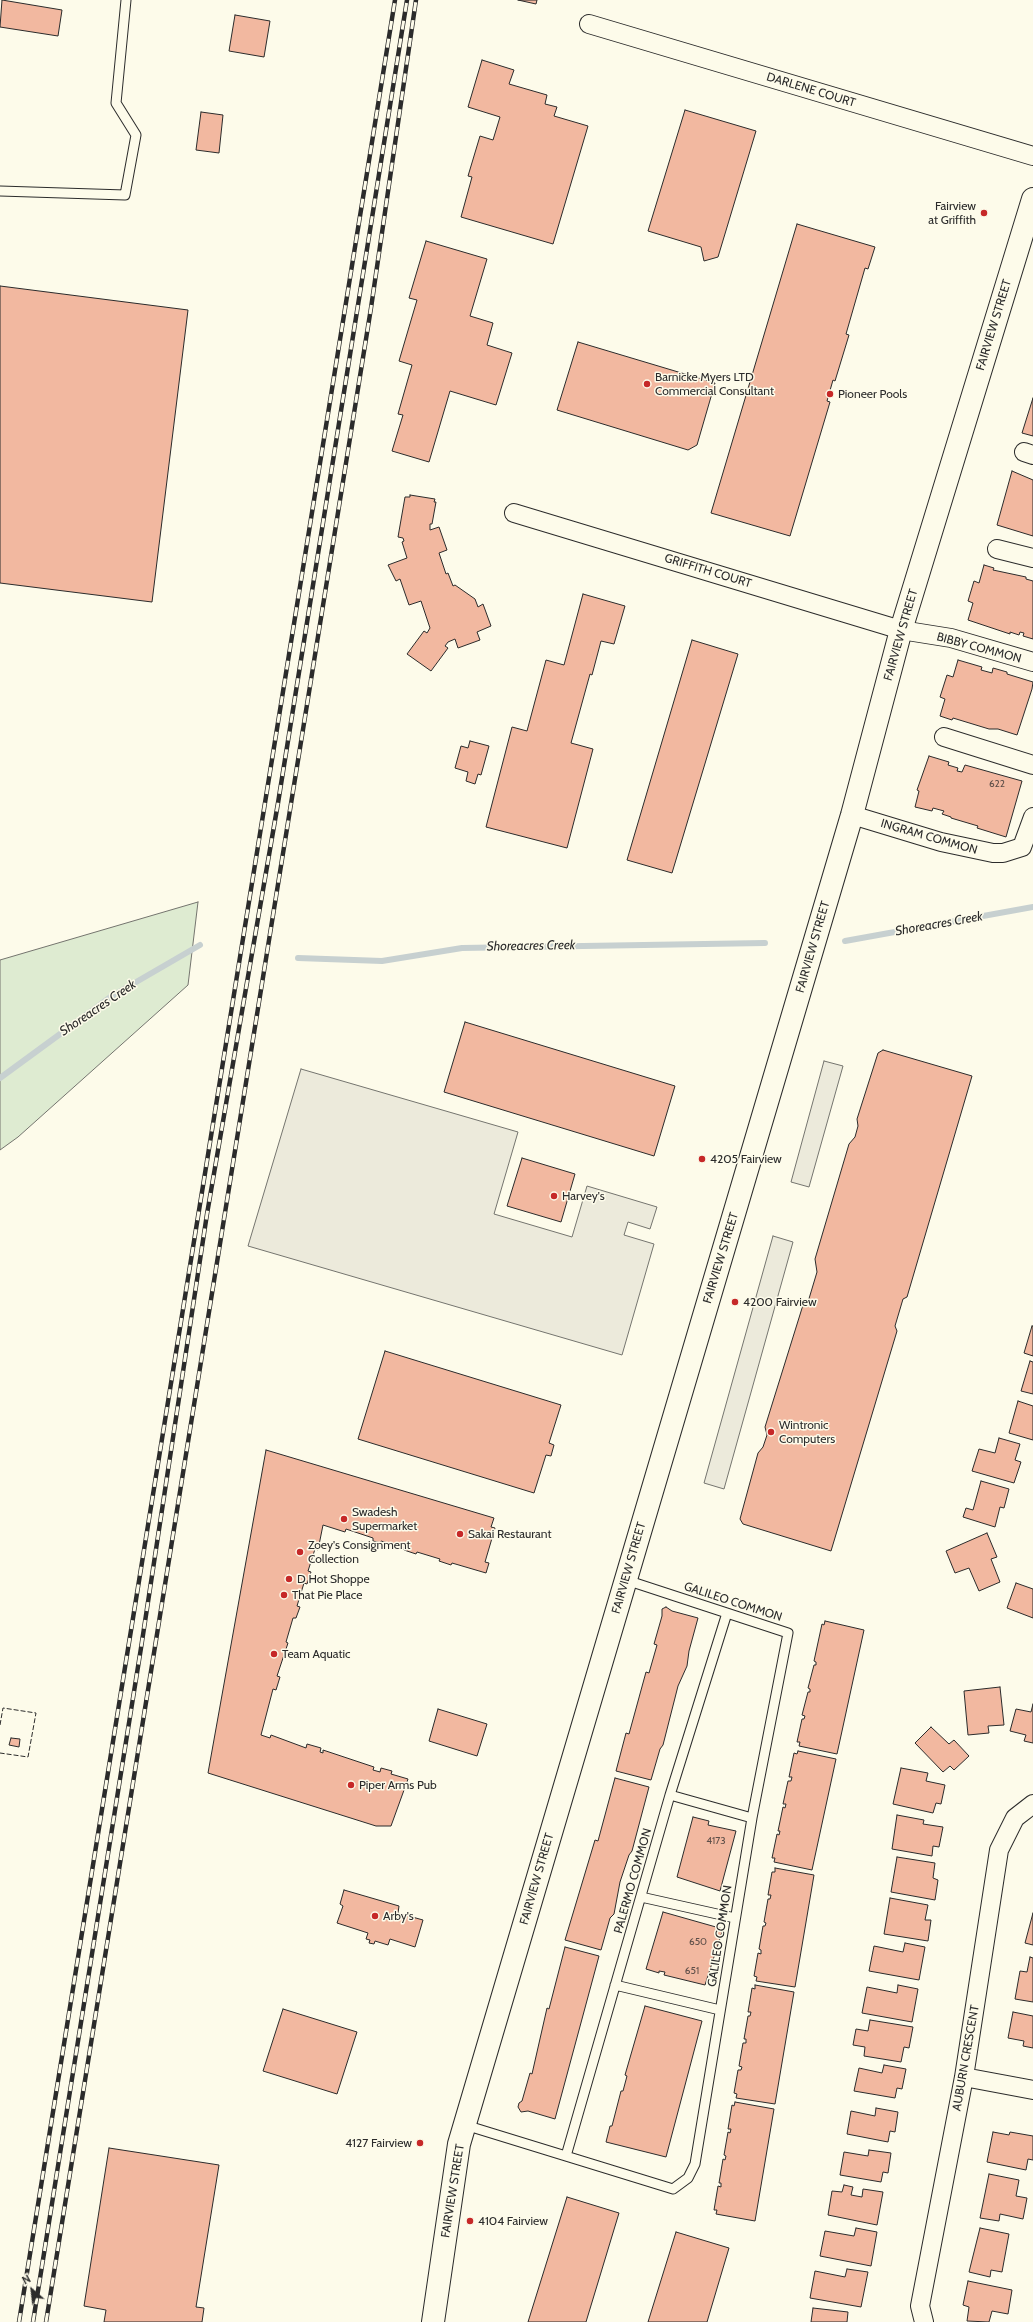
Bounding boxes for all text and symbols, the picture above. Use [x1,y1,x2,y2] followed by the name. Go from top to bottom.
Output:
[765,70,857,110] street label: DARLENE COURT
[928,199,976,227] place label: Fairview at Griffith
[979,208,989,218] marker: Fairview at Griffith
[973,278,1015,372] street label: FAIRVIEW STREET
[655,370,774,398] place label: Barnicke Myers LTD Commercial Consultant
[642,379,652,389] marker: Barnicke Myers LTD Commercial Consultant
[838,387,907,401] place label: Pioneer Pools
[825,389,835,399] marker: Pioneer Pools
[663,551,753,591] street label: GRIFFITH COURT
[881,588,921,682] street label: FAIRVIEW STREET
[935,630,1023,666] street label: BIBBY COMMON
[989,778,1005,790] house number: 622
[879,816,979,858] street label: INGRAM COMMON
[793,900,833,994] street label: FAIRVIEW STREET
[894,909,984,939] water label: Shoreacres Creek
[487,937,575,955] water label: Shoreacres Creek
[57,977,139,1039] water label: Shoreacres Creek
[710,1152,782,1166] place label: 4205 Fairview
[697,1154,707,1164] marker: 4205 Fairview
[562,1189,605,1203] place label: Harvey's
[549,1191,559,1201] marker: Harvey's
[700,1211,742,1305] street label: FAIRVIEW STREET
[743,1295,817,1309] place label: 4200 Fairview
[730,1297,740,1307] marker: 4200 Fairview
[779,1418,835,1446] place label: Wintronic Computers
[766,1427,776,1437] marker: Wintronic Computers
[352,1505,417,1533] place label: Swadesh Supermarket
[339,1514,349,1524] marker: Swadesh Supermarket
[609,1521,649,1615] street label: FAIRVIEW STREET
[468,1527,551,1541] place label: Sakai Restaurant
[455,1529,465,1539] marker: Sakai Restaurant
[308,1538,411,1566] place label: Zoey's Consignment Collection
[295,1547,305,1557] marker: Zoey's Consignment Collection
[297,1572,370,1586] place label: D Hot Shoppe
[284,1574,294,1584] marker: D Hot Shoppe
[682,1579,784,1625] street label: GALILEO COMMON
[292,1588,362,1602] place label: That Pie Place
[279,1590,289,1600] marker: That Pie Place
[282,1647,350,1661] place label: Team Aquatic
[269,1649,279,1659] marker: Team Aquatic
[359,1778,437,1792] place label: Piper Arms Pub
[346,1780,356,1790] marker: Piper Arms Pub
[611,1827,655,1935] street label: PALERMO COMMON
[517,1832,557,1926] street label: FAIRVIEW STREET
[706,1835,726,1847] house number: 4173
[705,1884,735,1988] street label: GALILEO COMMON
[383,1909,414,1923] place label: Arby's
[370,1911,380,1921] marker: Arby's
[689,1936,707,1948] house number: 650
[685,1965,699,1977] house number: 651
[950,2004,982,2112] street label: AUBURN CRESCENT
[345,2136,412,2150] place label: 4127 Fairview
[415,2138,425,2148] marker: 4127 Fairview
[438,2143,468,2239] street label: FAIRVIEW STREET
[478,2214,548,2228] place label: 4104 Fairview
[465,2216,475,2226] marker: 4104 Fairview
[12,2270,52,2310] north arrow
[20,2271,33,2287] text: N

